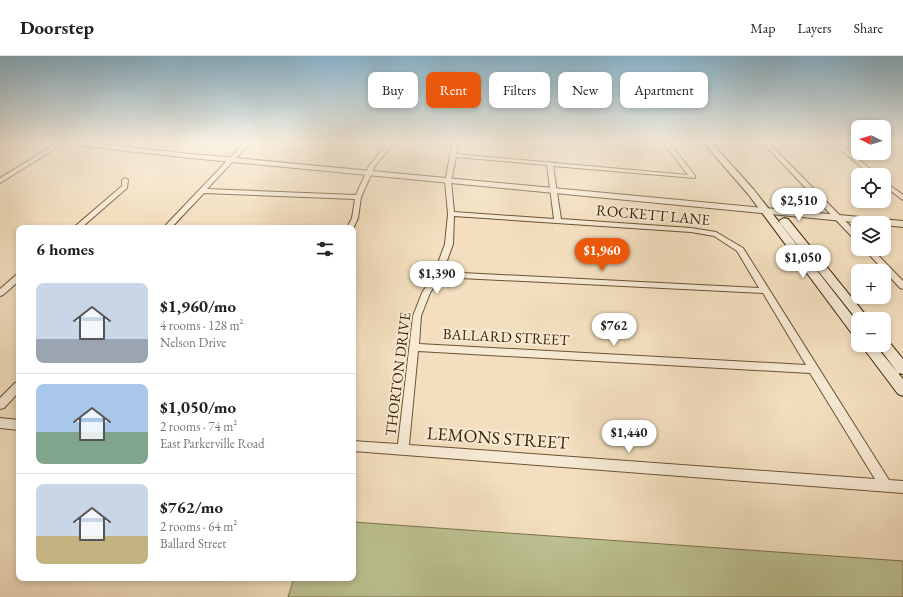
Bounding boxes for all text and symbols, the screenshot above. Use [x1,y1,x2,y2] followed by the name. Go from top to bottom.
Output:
[20,15,94,40] text: Doorstep
[750,19,775,37] text: Map
[797,19,832,37] text: Layers
[854,19,883,37] text: Share
[368,72,418,108] chip: Buy
[426,72,481,108] chip: Rent
[489,72,550,108] chip: Filters
[558,72,612,108] chip: New
[620,72,708,108] chip: Apartment
[851,120,891,160] north arrow
[851,120,891,352] map controls
[851,168,891,208] button: locate
[766,188,832,222] pin: $2,510
[781,192,817,209] text: $2,510
[595,200,711,229] street label: ROCKETT LANE
[851,216,891,256] button: layers
[36,238,94,260] text: 6 homes
[314,238,336,260] icon: filters
[569,238,635,272] pin: $1,960
[584,242,620,259] text: $1,960
[770,245,836,279] pin: $1,050
[785,249,821,266] text: $1,050
[404,261,470,295] pin: $1,390
[851,264,891,304] button: +
[419,265,455,282] text: $1,390
[160,295,236,317] text: $1,960/mo
[68,299,116,347] icon: home
[380,310,415,437] street label: THORTON DRIVE
[851,312,891,352] button: −
[590,313,638,347] pin: $762
[160,317,244,334] text: 4 rooms · 128 m²
[601,317,627,334] text: $762
[442,324,571,349] street label: BALLARD STREET
[160,334,226,351] text: Nelson Drive
[160,396,236,418] text: $1,050/mo
[68,400,116,448] icon: home
[160,418,237,435] text: 2 rooms · 74 m²
[596,420,662,454] pin: $1,440
[426,421,571,454] street label: LEMONS STREET
[611,424,647,441] text: $1,440
[160,435,265,452] text: East Parkerville Road
[160,496,223,518] text: $762/mo
[68,500,116,548] icon: home
[160,518,237,535] text: 2 rooms · 64 m²
[160,535,226,552] text: Ballard Street

